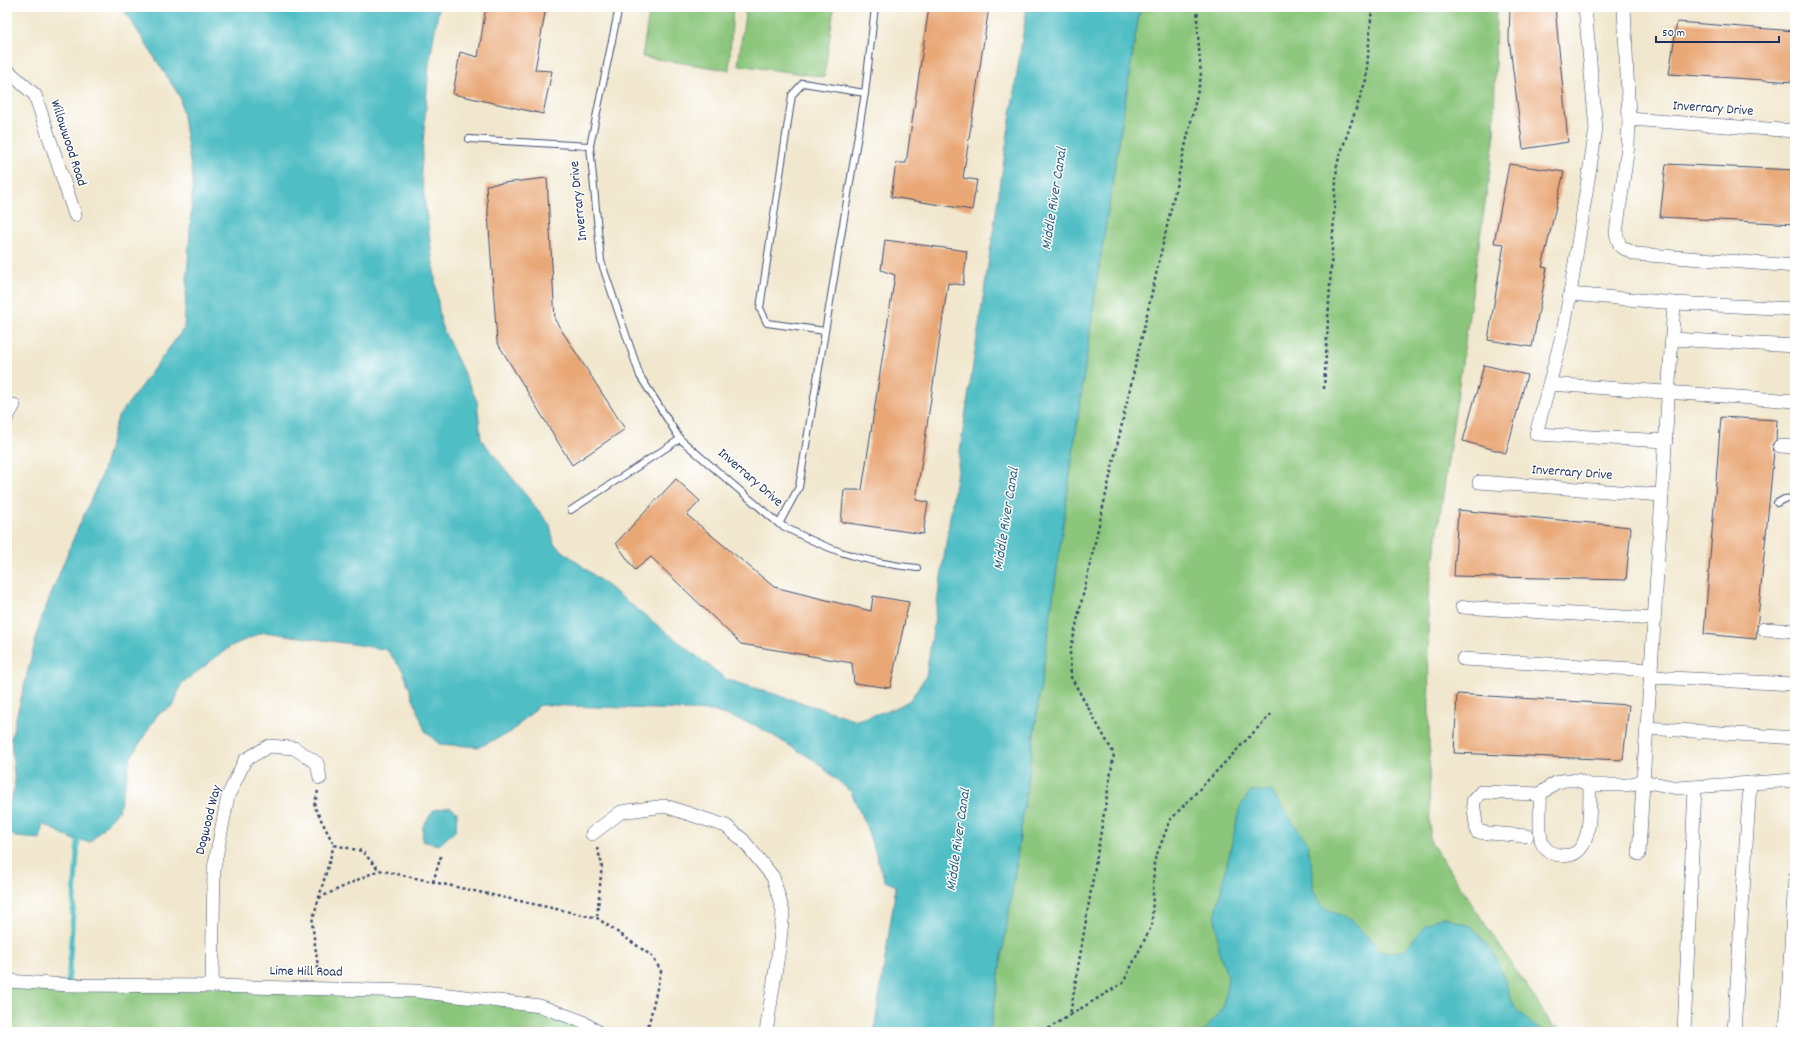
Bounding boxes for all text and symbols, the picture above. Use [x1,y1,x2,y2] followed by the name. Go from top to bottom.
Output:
[1656,18,1779,44] scale bar
[1662,25,1685,42] text: 50 m
[1672,96,1754,122] street label: Inverrary Drive
[45,97,91,189] street label: Willowwood Road
[1036,145,1074,252] water label: Middle River Canal
[565,160,593,242] street label: Inverrary Drive
[713,444,787,512] street label: Inverrary Drive
[1531,460,1613,486] street label: Inverrary Drive
[988,465,1026,572] water label: Middle River Canal
[191,783,227,857] street label: Dogwood Way
[941,786,977,893] water label: Middle River Canal
[269,961,343,983] street label: Lime Hill Road

